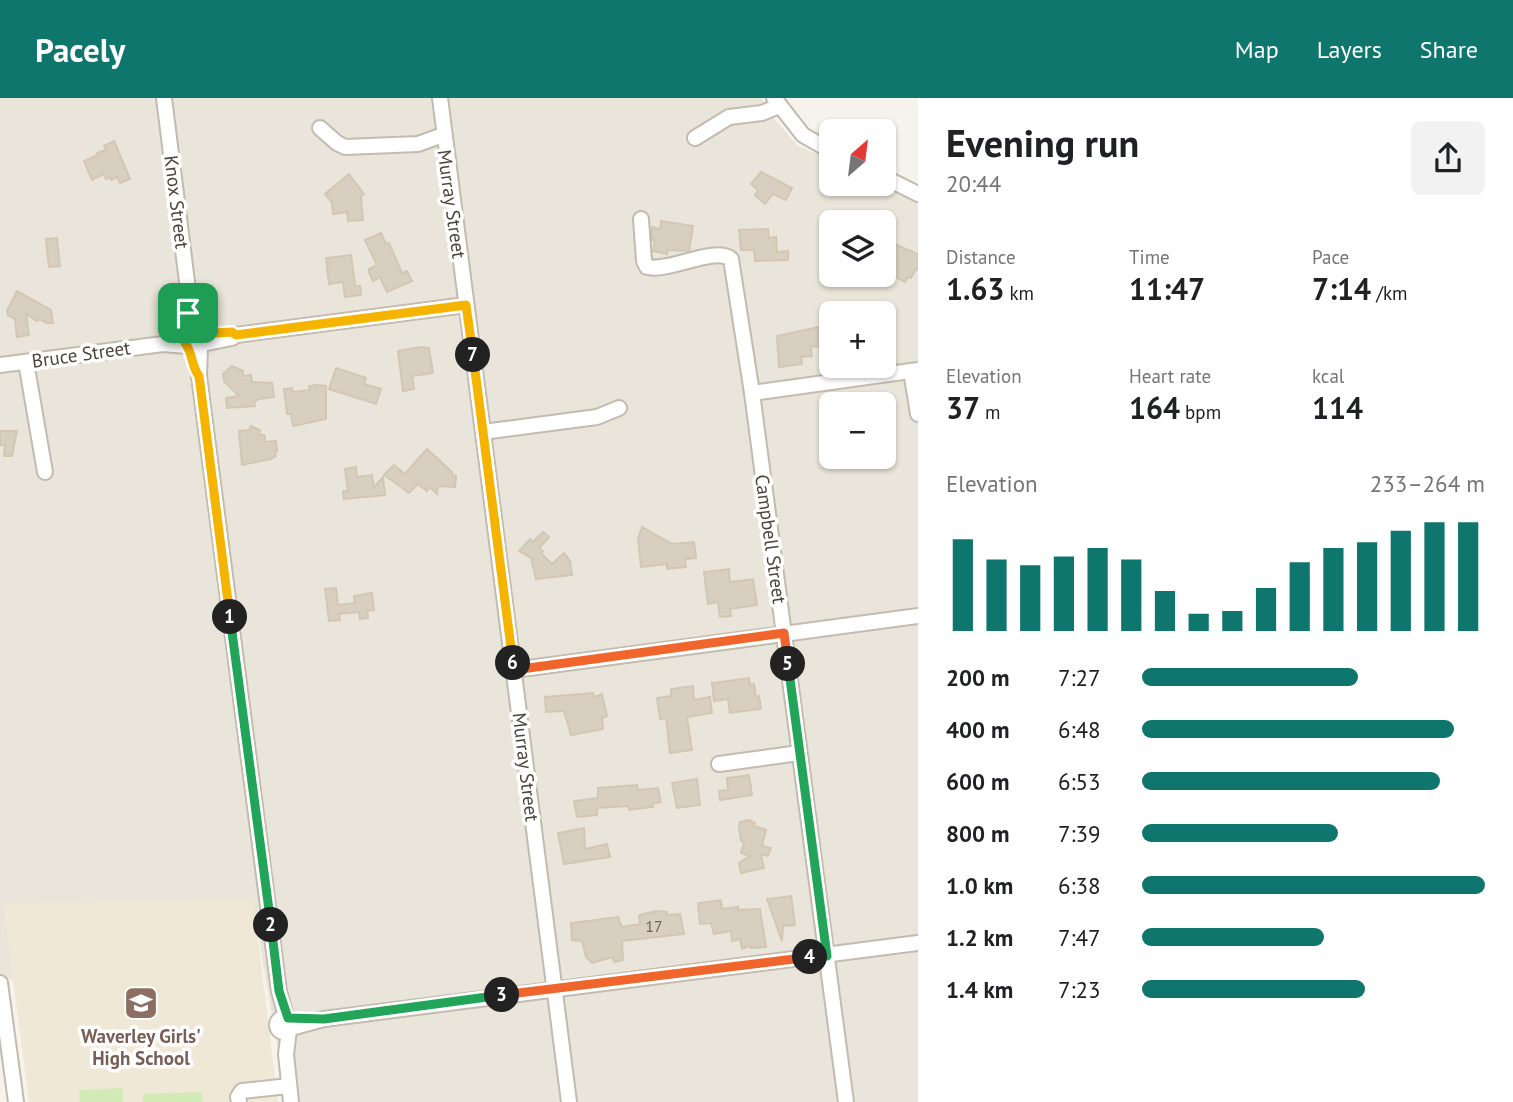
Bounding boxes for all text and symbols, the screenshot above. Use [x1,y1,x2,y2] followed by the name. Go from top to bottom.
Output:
[35,28,125,71] text: Pacely
[1235,34,1279,65] text: Map
[1317,34,1382,65] text: Layers
[1420,34,1478,65] text: Share
[946,118,1139,167] text: Evening run
[819,119,896,196] north arrow
[819,119,896,469] map controls
[1411,121,1485,195] button: share
[433,148,472,260] street label: Murray Street
[159,154,195,251] street label: Knox Street
[946,169,1001,198] text: 20:44
[819,210,896,287] button: layers
[946,245,1016,269] text: Distance
[1129,245,1170,269] text: Time
[1312,245,1349,269] text: Pace
[946,269,1004,308] text: 1.63
[1129,269,1205,308] text: 11:47
[1312,269,1371,308] text: 7:14
[1004,281,1034,305] text: km
[1371,281,1407,305] text: /km
[158,283,218,343] pin
[169,294,207,332] icon: arrive
[819,301,896,378] button: +
[30,335,132,373] street label: Bruce Street
[456,338,490,372] pin: 7
[467,342,478,366] text: 7
[946,364,1022,388] text: Elevation
[1129,364,1211,388] text: Heart rate
[1312,364,1344,388] text: kcal
[946,388,980,427] text: 37
[1129,388,1180,427] text: 164
[1312,388,1363,427] text: 114
[819,392,896,469] button: −
[980,400,1001,424] text: m
[1180,400,1221,424] text: bpm
[946,469,1038,498] text: Elevation
[1370,469,1485,498] text: 233–264 m
[750,473,792,606] street label: Campbell Street
[212,600,247,634] pin: 1
[224,604,235,628] text: 1
[496,646,530,680] pin: 6
[770,646,806,682] pin: 5
[507,650,518,674] text: 6
[782,651,793,675] text: 5
[946,663,1009,692] text: 200 m
[1058,663,1101,692] text: 7:27
[507,711,545,823] street label: Murray Street
[946,715,1009,744] text: 400 m
[1058,715,1101,744] text: 6:48
[946,767,1009,796] text: 600 m
[1058,767,1101,796] text: 6:53
[946,819,1009,848] text: 800 m
[1058,819,1101,848] text: 7:39
[946,871,1013,900] text: 1.0 km
[1058,871,1101,900] text: 6:38
[254,908,288,942] pin: 2
[265,912,276,936] text: 2
[645,916,663,936] house number: 17
[946,923,1013,952] text: 1.2 km
[1058,923,1101,952] text: 7:47
[792,940,828,974] pin: 4
[804,944,815,968] text: 4
[946,975,1013,1004] text: 1.4 km
[1058,975,1101,1004] text: 7:23
[484,978,520,1012] pin: 3
[496,982,507,1006] text: 3
[122,984,160,1022] school or university icon: Waverley Girls' High School
[81,1024,201,1070] place label: Waverley Girls' High School

